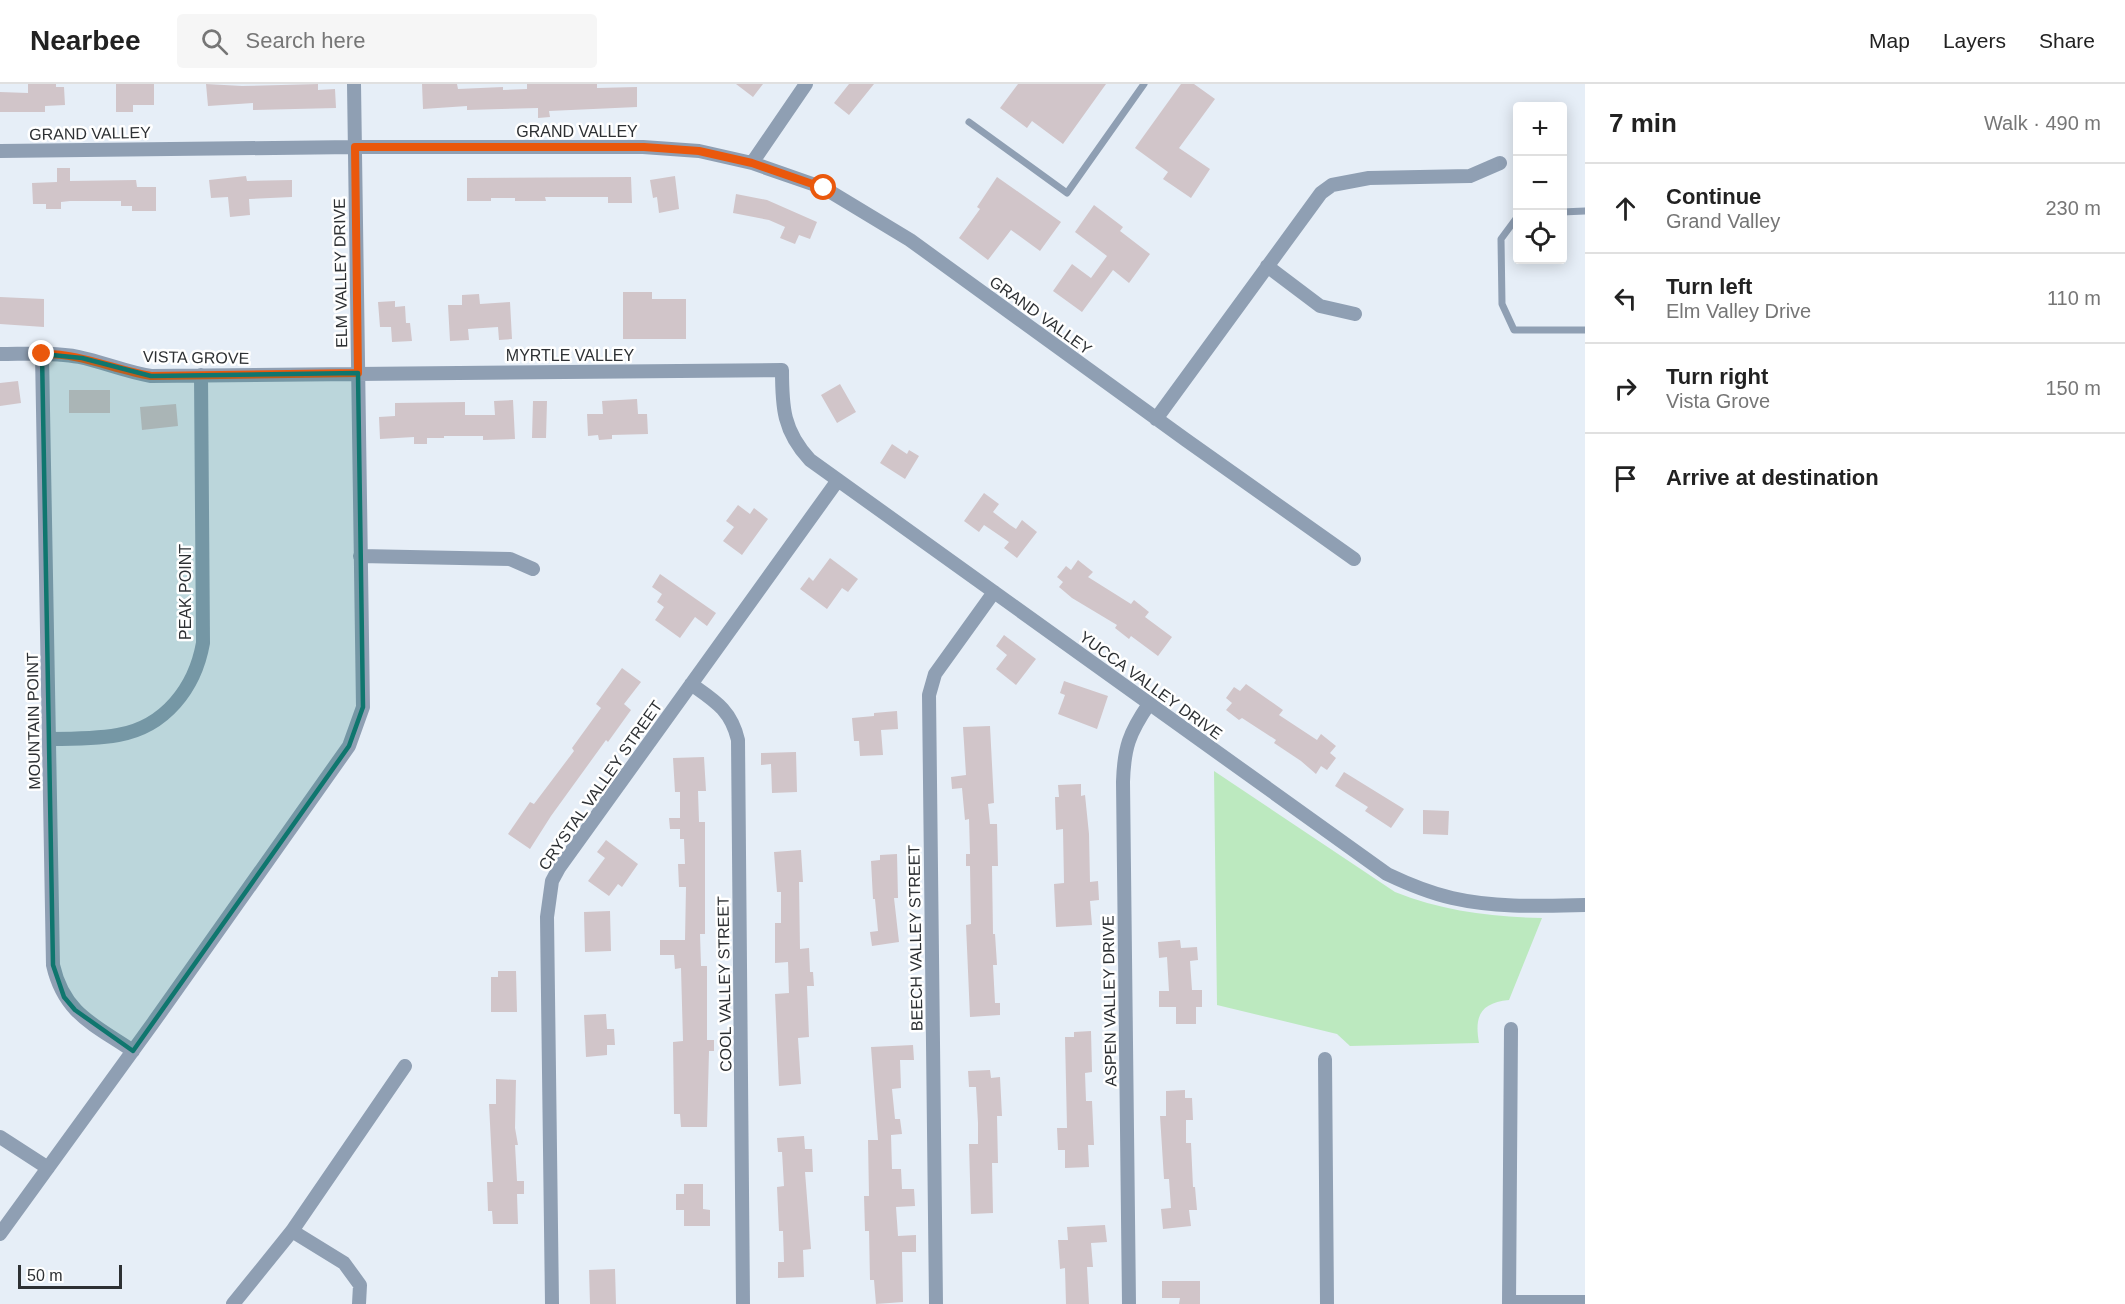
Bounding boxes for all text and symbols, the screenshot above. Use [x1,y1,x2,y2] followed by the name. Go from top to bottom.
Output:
[177,14,597,68] search box
[30,25,141,56] text: Nearbee
[198,25,231,58] icon: search
[246,28,365,53] text: Search here
[1869,29,1910,52] text: Map
[1943,29,2006,52] text: Layers
[2039,29,2095,52] text: Share
[1513,102,1567,264] map controls
[1513,102,1567,156] button: +
[1609,108,1677,138] text: 7 min
[1984,112,2101,134] text: Walk · 490 m
[516,123,638,140] street label: GRAND VALLEY
[29,124,151,143] street label: GRAND VALLEY
[1513,156,1567,210] button: −
[810,174,836,200] route start
[1666,184,1761,209] text: Continue
[1609,192,1642,225] icon: ahead
[2045,197,2101,219] text: 230 m
[331,198,350,348] street label: ELM VALLEY DRIVE
[1513,210,1567,264] button: locate
[1666,210,1780,232] text: Grand Valley
[987,273,1095,358] street label: GRAND VALLEY
[1666,274,1752,299] text: Turn left
[1609,282,1642,315] icon: left
[2047,287,2101,309] text: 110 m
[1666,300,1811,322] text: Elm Valley Drive
[28,340,54,366] route end
[506,347,635,364] street label: MYRTLE VALLEY
[143,348,249,367] street label: VISTA GROVE
[1666,364,1768,389] text: Turn right
[1609,372,1642,405] icon: right
[2045,377,2101,399] text: 150 m
[1666,390,1770,412] text: Vista Grove
[1609,462,1642,495] icon: arrive
[1666,465,1879,490] text: Arrive at destination
[177,544,194,640] street label: PEAK POINT
[1076,628,1225,743] street label: YUCCA VALLEY DRIVE
[24,652,43,790] street label: MOUNTAIN POINT
[535,697,666,873] street label: CRYSTAL VALLEY STREET
[905,845,926,1031] street label: BEECH VALLEY STREET
[714,896,735,1072] street label: COOL VALLEY STREET
[1100,915,1119,1087] street label: ASPEN VALLEY DRIVE
[18,1262,122,1290] scale bar
[27,1267,63,1284] text: 50 m

